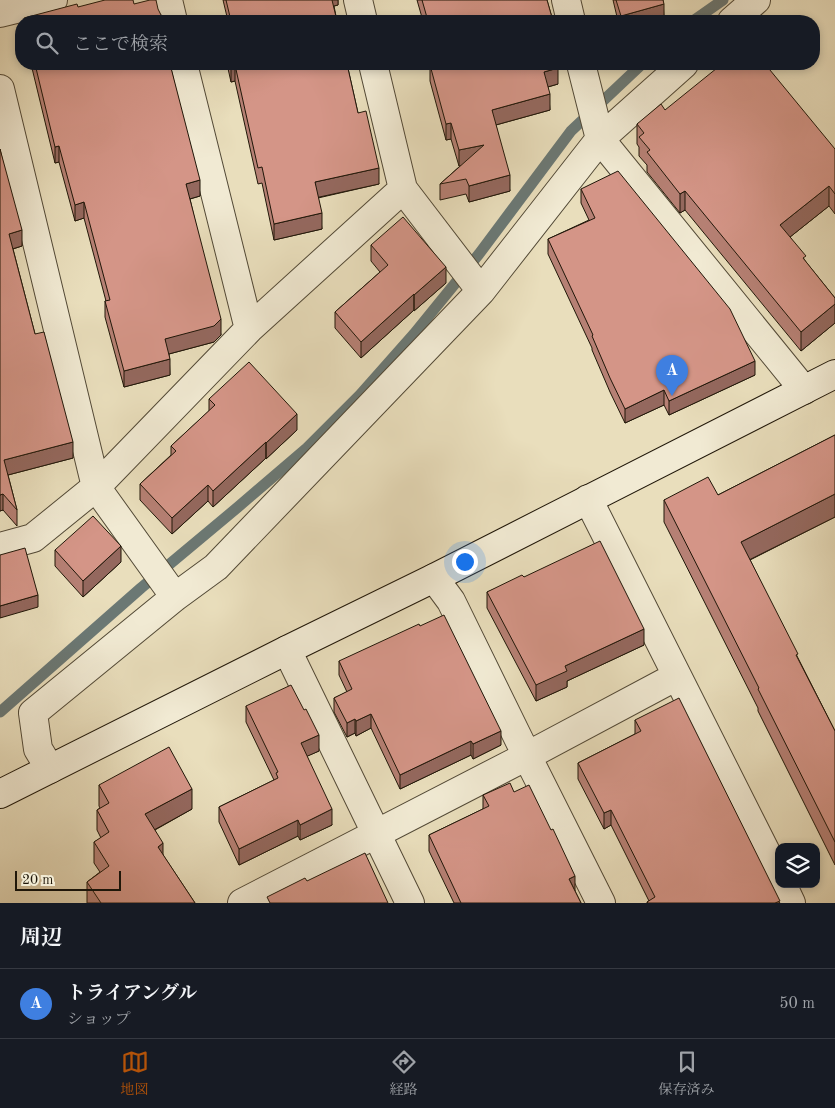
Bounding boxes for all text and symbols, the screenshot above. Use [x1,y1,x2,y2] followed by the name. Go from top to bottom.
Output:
[15,15,820,70] search box
[33,29,61,57] icon: search
[73,36,168,55] text: ここで検索
[656,355,688,396] pin: A
[452,549,478,575] your location
[775,843,820,888] map controls
[775,843,820,888] button: layers
[15,868,121,891] scale bar
[22,873,53,887] text: 20 m
[20,928,62,949] text: 周辺
[67,985,197,1004] text: トライアングル
[30,996,42,1012] text: A
[779,996,815,1012] text: 50 m
[67,1012,131,1028] text: ショップ
[121,1048,149,1099] tab: 地図
[390,1048,418,1099] tab: 経路
[659,1048,715,1099] tab: 保存済み

